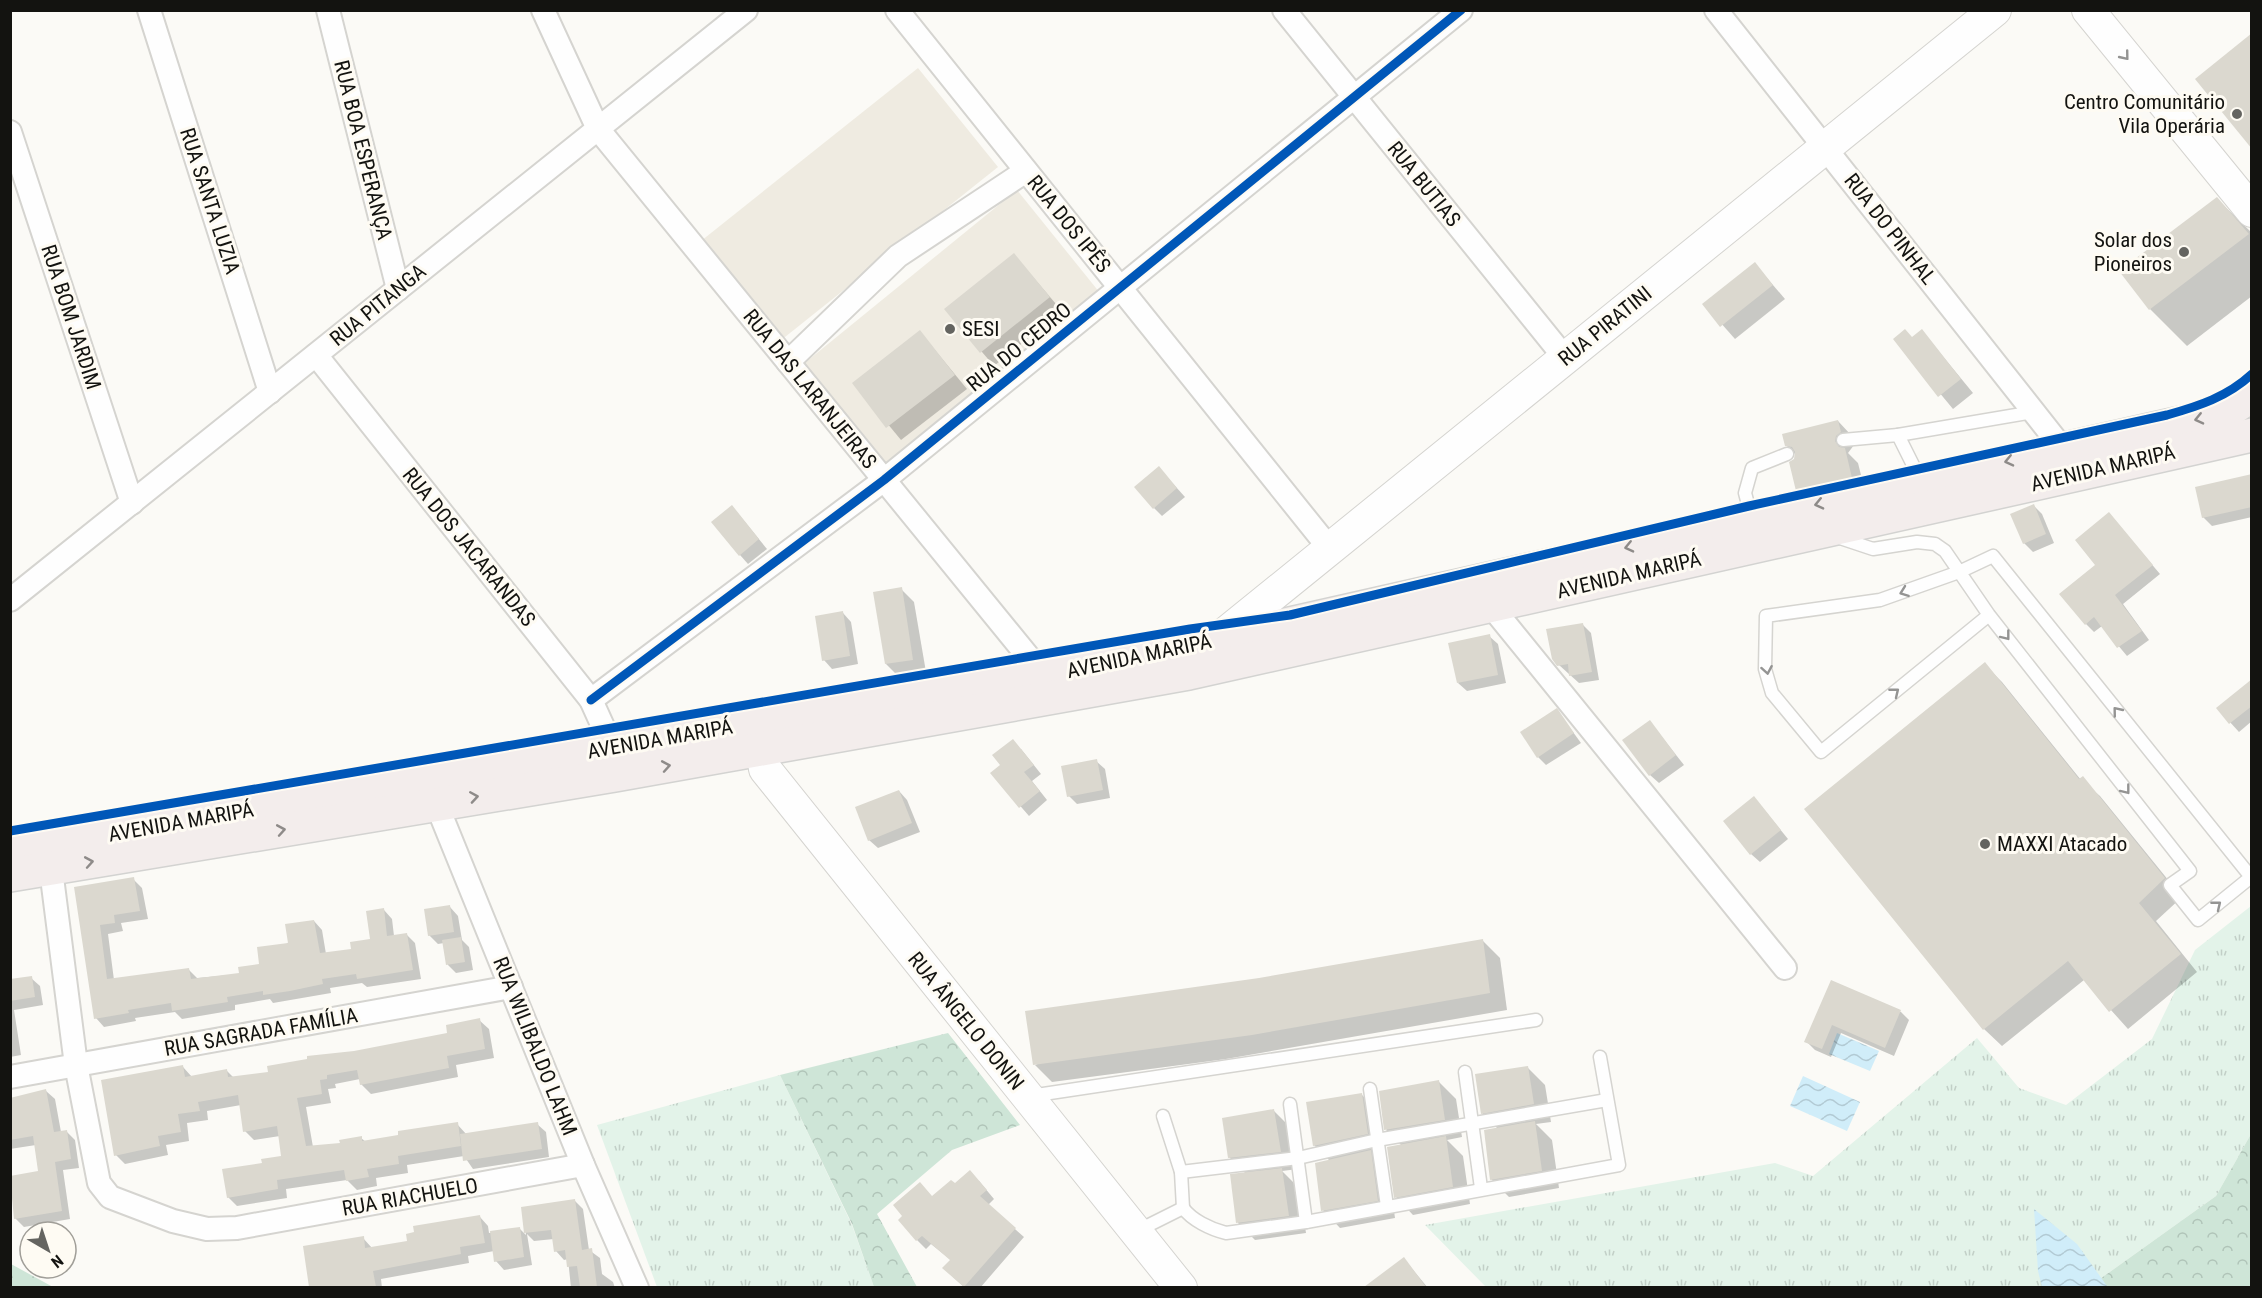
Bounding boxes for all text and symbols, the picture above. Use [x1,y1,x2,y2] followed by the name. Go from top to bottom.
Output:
[2118,49,2129,60] one-way arrow
[329,58,397,242] street label: RUA BOA ESPERANÇA
[2064,90,2225,138] place label: Centro Comunitário Vila Operária
[2230,107,2244,121] marker: Centro Comunitário Vila Operária
[175,125,245,277] street label: RUA SANTA LUZIA
[1382,137,1466,231] street label: RUA BUTIAS
[1839,169,1941,289] street label: RUA DO PINHAL
[1022,171,1116,278] street label: RUA DOS IPÊS
[2094,228,2172,276] place label: Solar dos Pioneiros
[36,242,106,392] street label: RUA BOM JARDIM
[2177,245,2191,259] marker: Solar dos Pioneiros
[325,259,431,351] street label: RUA PITANGA
[1554,281,1656,371] street label: RUA PIRATINI
[962,298,1076,396] street label: RUA DO CEDRO
[738,305,882,473] street label: RUA DAS LARANJEIRAS
[962,317,999,341] place label: SESI
[943,322,957,336] marker: SESI
[2195,411,2205,424] one-way arrow
[2029,440,2177,496] street label: AVENIDA MARIPÁ
[2004,454,2014,467] one-way arrow
[398,463,540,631] street label: RUA DOS JACARANDAS
[1814,497,1824,510] one-way arrow
[1624,540,1634,553] one-way arrow
[1555,547,1703,603] street label: AVENIDA MARIPÁ
[1899,584,1910,597] one-way arrow
[1064,629,1214,683] street label: AVENIDA MARIPÁ
[1998,630,2009,641] one-way arrow
[1760,666,1772,675] one-way arrow
[1888,688,1899,699] one-way arrow
[2113,706,2124,717] one-way arrow
[585,714,735,764] street label: AVENIDA MARIPÁ
[661,760,671,772] one-way arrow
[2119,783,2130,794] one-way arrow
[469,792,478,804] one-way arrow
[106,797,256,847] street label: AVENIDA MARIPÁ
[277,824,286,836] one-way arrow
[1997,832,2127,856] place label: MAXXI Atacado
[1978,837,1992,851] marker: MAXXI Atacado
[84,856,94,869] one-way arrow
[2210,902,2221,913] one-way arrow
[903,947,1029,1095] street label: RUA ÂNGELO DONIN
[488,953,582,1139] street label: RUA WILIBALDO LAHM
[162,1003,360,1061] street label: RUA SAGRADA FAMÍLIA
[340,1173,480,1221] street label: RUA RIACHUELO
[18,1220,78,1280] north arrow
[47,1251,67,1272] text: N

